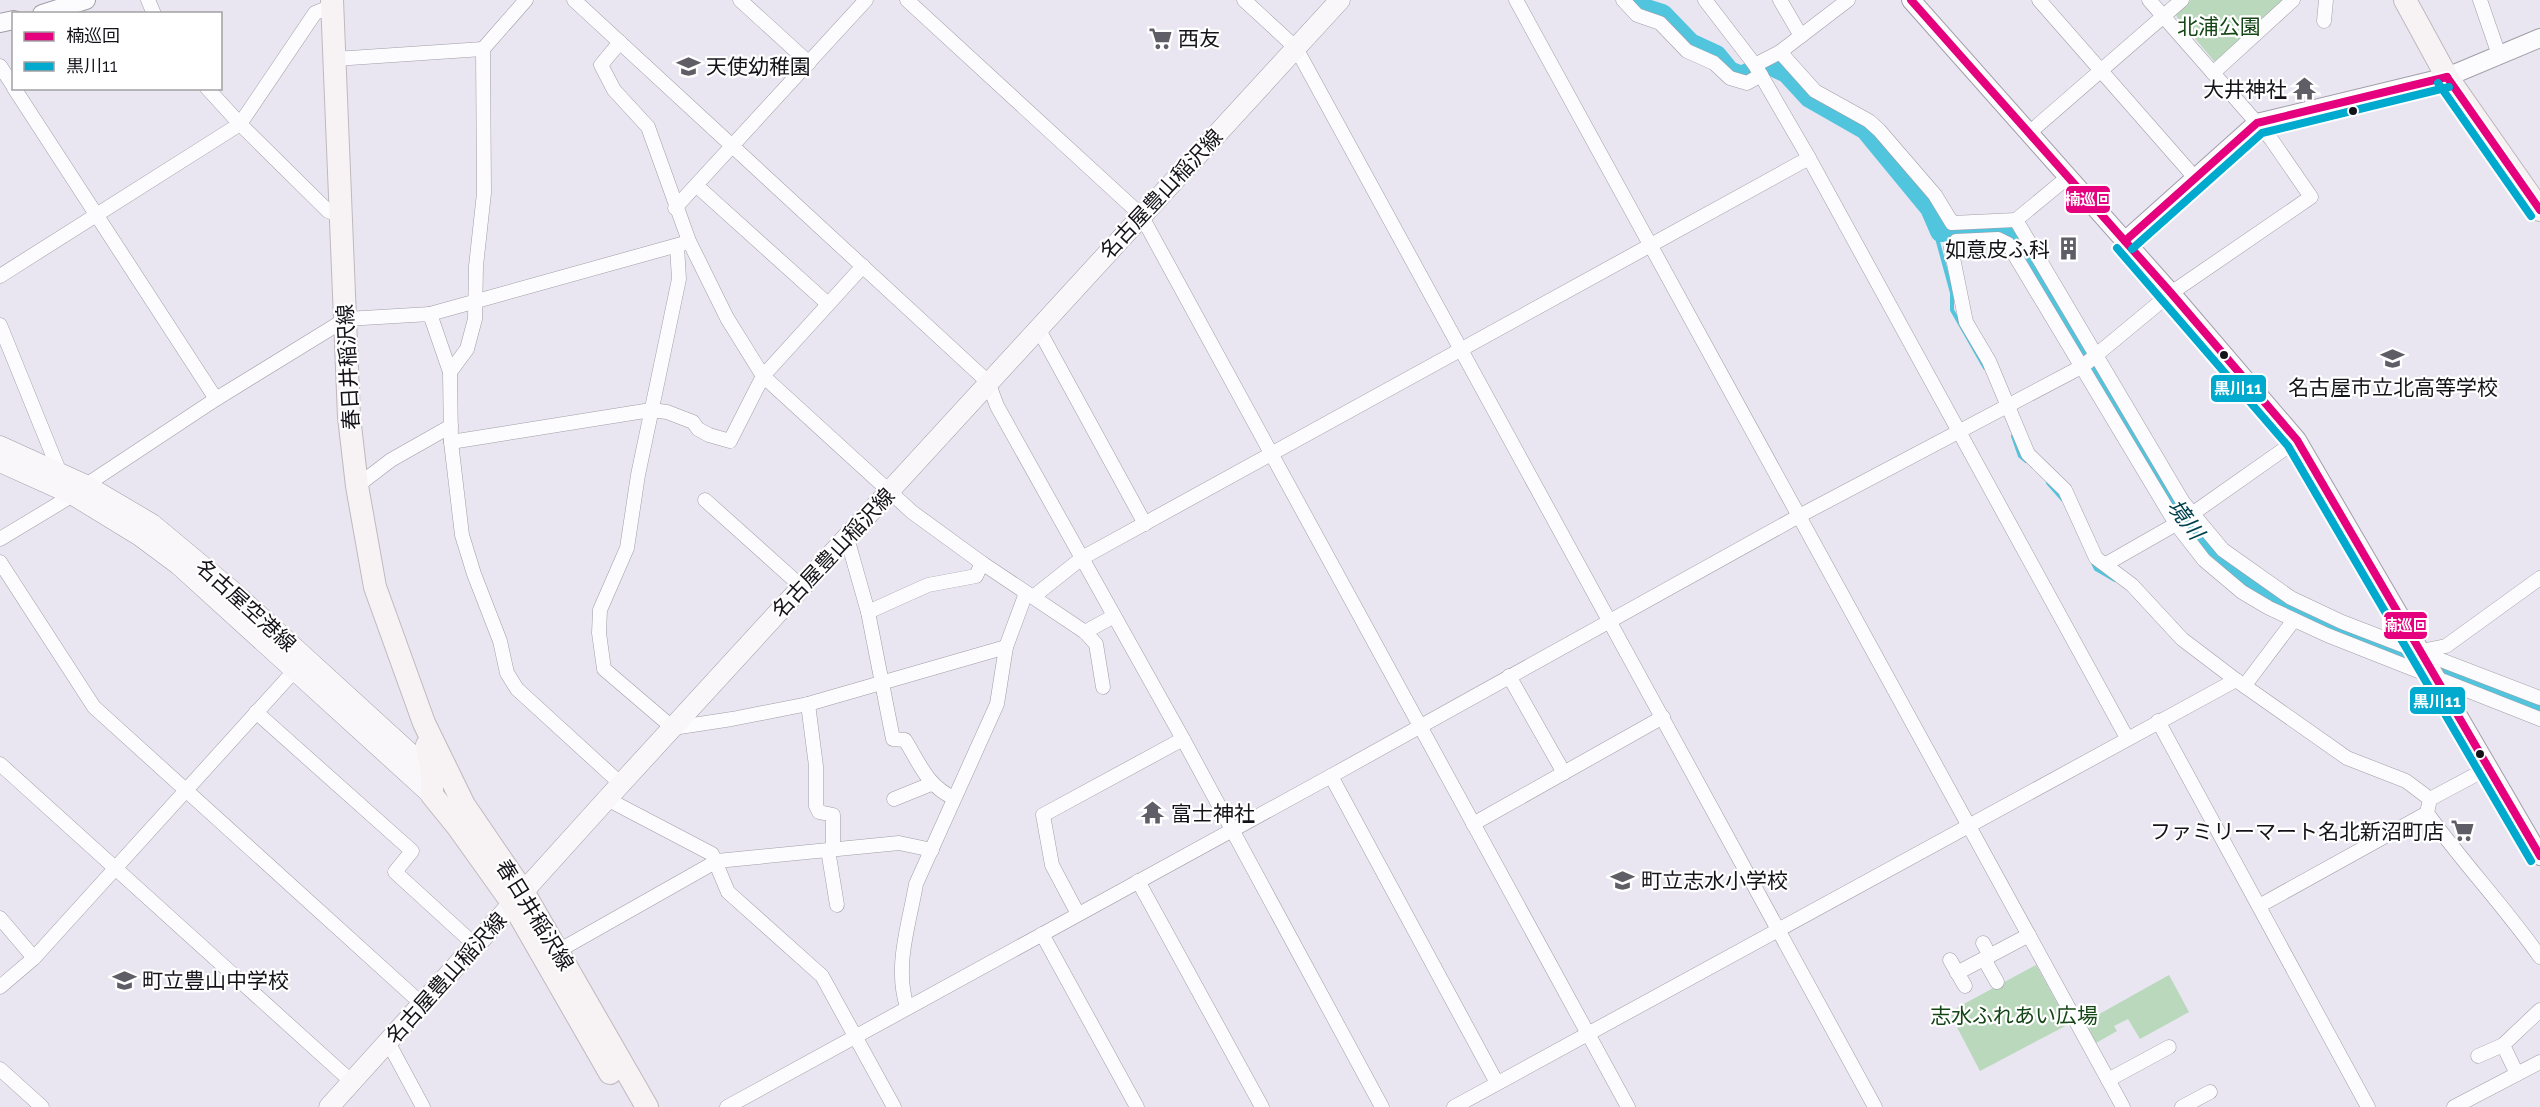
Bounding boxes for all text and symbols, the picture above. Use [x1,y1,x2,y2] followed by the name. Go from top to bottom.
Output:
[12,12,222,90] legend
[2177,14,2261,39] park label: 北浦公園
[66,25,120,46] text: 楠巡回
[1147,25,1173,51] supermarket icon: 西友
[1178,26,1220,51] place label: 西友
[675,53,701,79] school or university icon: 天使幼稚園
[706,54,811,79] place label: 天使幼稚園
[66,55,118,76] text: 黒川11
[2292,76,2318,102] temple icon: 大井神社
[2203,77,2287,102] place label: 大井神社
[2347,105,2359,117] unlabelled marker
[1095,124,1227,264] street label: 名古屋豊山稲沢線
[2065,185,2111,214] line badge: 楠巡回
[2064,190,2112,209] text: 楠巡回
[2055,236,2081,262] building icon: 如意皮ふ科
[1945,237,2050,262] place label: 如意皮ふ科
[332,303,364,431] street label: 春日井稲沢線
[2380,346,2406,372] school or university icon: 名古屋市立北高等学校
[2218,349,2230,361] unlabelled marker
[2210,374,2267,403] line badge: 黒川11
[2288,375,2498,400] place label: 名古屋市立北高等学校
[2214,379,2262,398] text: 黒川11
[767,483,899,623] street label: 名古屋豊山稲沢線
[2162,494,2211,546] water label: 境川
[191,554,301,656] street label: 名古屋空港線
[2383,611,2428,640] line badge: 楠巡回
[2381,616,2429,635] text: 楠巡回
[2409,686,2466,715] line badge: 黒川11
[2413,692,2461,711] text: 黒川11
[2474,748,2486,760] unlabelled marker
[1140,800,1166,826] temple icon: 富士神社
[1171,801,1255,826] place label: 富士神社
[2449,818,2475,844] supermarket icon: ファミリーマート名北新沼町店
[2150,819,2444,844] place label: ファミリーマート名北新沼町店
[491,855,579,975] street label: 春日井稲沢線
[1610,867,1636,893] school or university icon: 町立志水小学校
[1641,868,1788,893] place label: 町立志水小学校
[381,907,511,1049] street label: 名古屋豊山稲沢線
[111,967,137,993] school or university icon: 町立豊山中学校
[142,968,289,993] place label: 町立豊山中学校
[1930,1003,2098,1028] park label: 志水ふれあい広場

